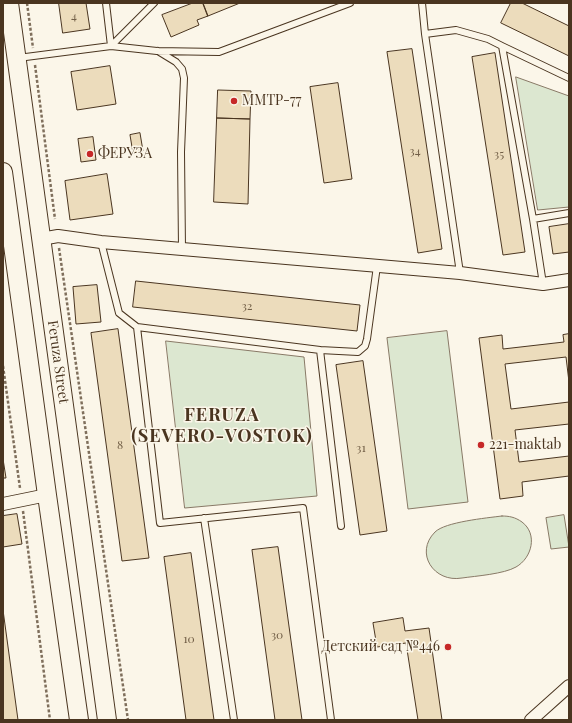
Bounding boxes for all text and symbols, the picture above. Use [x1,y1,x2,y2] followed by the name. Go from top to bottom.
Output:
[71,9,77,23] house number: 4
[242,93,301,109] place label: MMTP-77
[229,96,239,106] marker: MMTP-77
[409,144,421,158] house number: 34
[98,146,152,162] place label: ФЕРУЗА
[494,147,504,161] house number: 35
[85,149,95,159] marker: ФЕРУЗА
[241,299,253,313] house number: 32
[44,319,72,405] street label: Feruza Street
[131,404,313,446] district label: FERUZA (SEVERO-VOSTOK)
[489,437,561,453] place label: 221-maktab
[117,438,123,452] house number: 8
[476,440,486,450] marker: 221-maktab
[356,441,366,455] house number: 31
[271,628,283,642] house number: 30
[183,632,195,646] house number: 10
[322,639,440,655] place label: Детский сад №446
[443,642,453,652] marker: Детский сад №446

